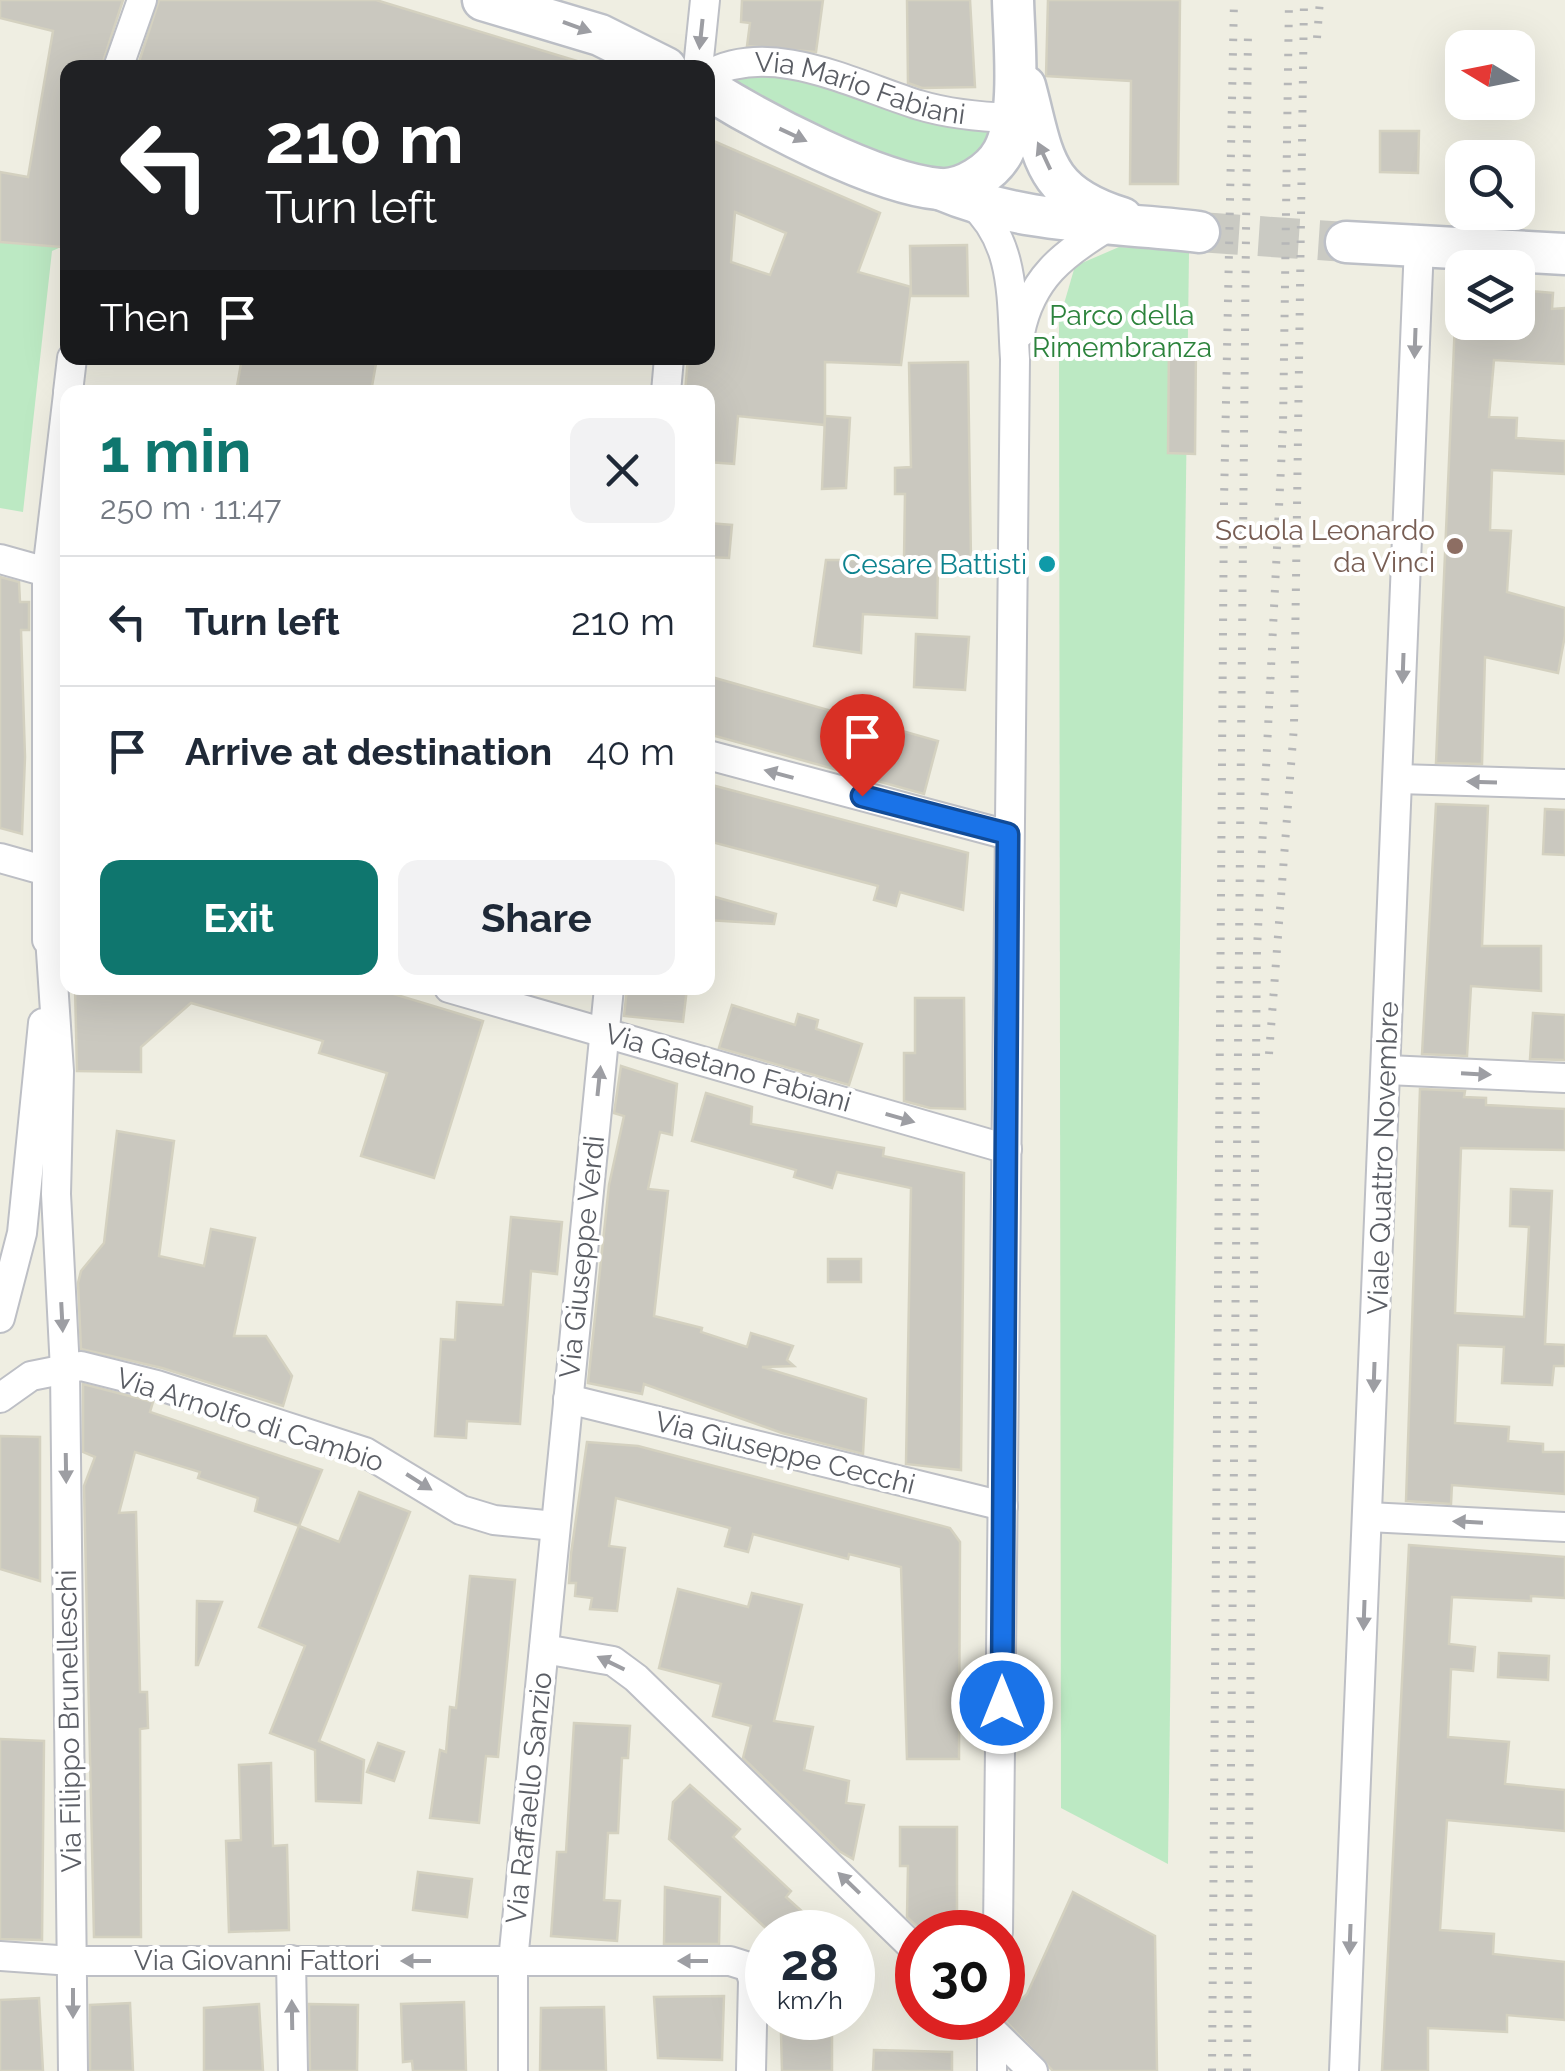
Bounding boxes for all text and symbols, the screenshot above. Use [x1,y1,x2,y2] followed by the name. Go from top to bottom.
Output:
[693,18,709,50] one-way arrow
[562,20,592,35] one-way arrow
[1445,30,1535,120] north arrow
[1445,30,1535,340] map controls
[754,45,967,131] street label: Via Mario Fabiani
[265,97,464,179] text: 210 m
[100,100,230,230] icon: left
[779,127,808,144] one-way arrow
[1445,140,1535,230] button: search
[1036,142,1052,171] one-way arrow
[265,181,437,234] text: Turn left
[1445,250,1535,340] button: layers
[210,290,265,345] icon: arrive
[100,295,190,340] text: Then
[1032,299,1212,364] park label: Parco della Rimembranza
[1407,327,1423,359] one-way arrow
[100,416,251,486] text: 1 min
[570,418,675,523] button: close
[100,489,281,526] text: 250 m · 11:47
[1215,514,1435,579] place label: Scuola Leonardo da Vinci
[1444,535,1466,557] marker: Scuola Leonardo da Vinci
[842,548,1027,581] place label: Cesare Battisti
[1036,553,1058,575] marker: Cesare Battisti
[100,594,155,649] icon: left
[185,599,340,644] text: Turn left
[571,599,675,644] text: 210 m
[1394,652,1410,684] one-way arrow
[820,694,905,797] pin
[835,709,890,764] icon: arrive
[100,724,155,779] icon: arrive
[185,729,552,774] text: Arrive at destination
[586,729,675,774] text: 40 m
[763,765,794,781] one-way arrow
[1465,773,1497,789] one-way arrow
[100,860,378,975] button: Exit
[398,860,675,975] button: Share
[1361,1001,1405,1315] street label: Viale Quattro Novembre
[601,1017,855,1119] street label: Via Gaetano Fabiani
[592,1064,608,1096] one-way arrow
[1461,1066,1493,1082] one-way arrow
[885,1111,916,1126] one-way arrow
[553,1134,611,1380] street label: Via Giuseppe Verdi
[54,1302,70,1334] one-way arrow
[112,1361,388,1479] street label: Via Arnolfo di Cambio
[1366,1361,1382,1393] one-way arrow
[651,1405,919,1501] street label: Via Giuseppe Cecchi
[58,1452,74,1484] one-way arrow
[405,1472,432,1490] one-way arrow
[1451,1514,1483,1530] one-way arrow
[50,1569,88,1873] street label: Via Filippo Brunelleschi
[1356,1599,1372,1631] one-way arrow
[950,1651,1054,1755] position arrow
[596,1655,625,1672] one-way arrow
[499,1671,559,1925] street label: Via Raffaello Sanzio
[837,1872,861,1895] one-way arrow
[895,1910,1025,2040] speed limit sign: 30
[1342,1924,1358,1956] one-way arrow
[781,1933,839,1992] text: 28
[134,1944,380,1977] street label: Via Giovanni Fattori
[399,1952,431,1968] one-way arrow
[676,1953,708,1969] one-way arrow
[777,1985,843,2015] text: km/h
[65,1987,81,2019] one-way arrow
[284,1999,300,2031] one-way arrow

